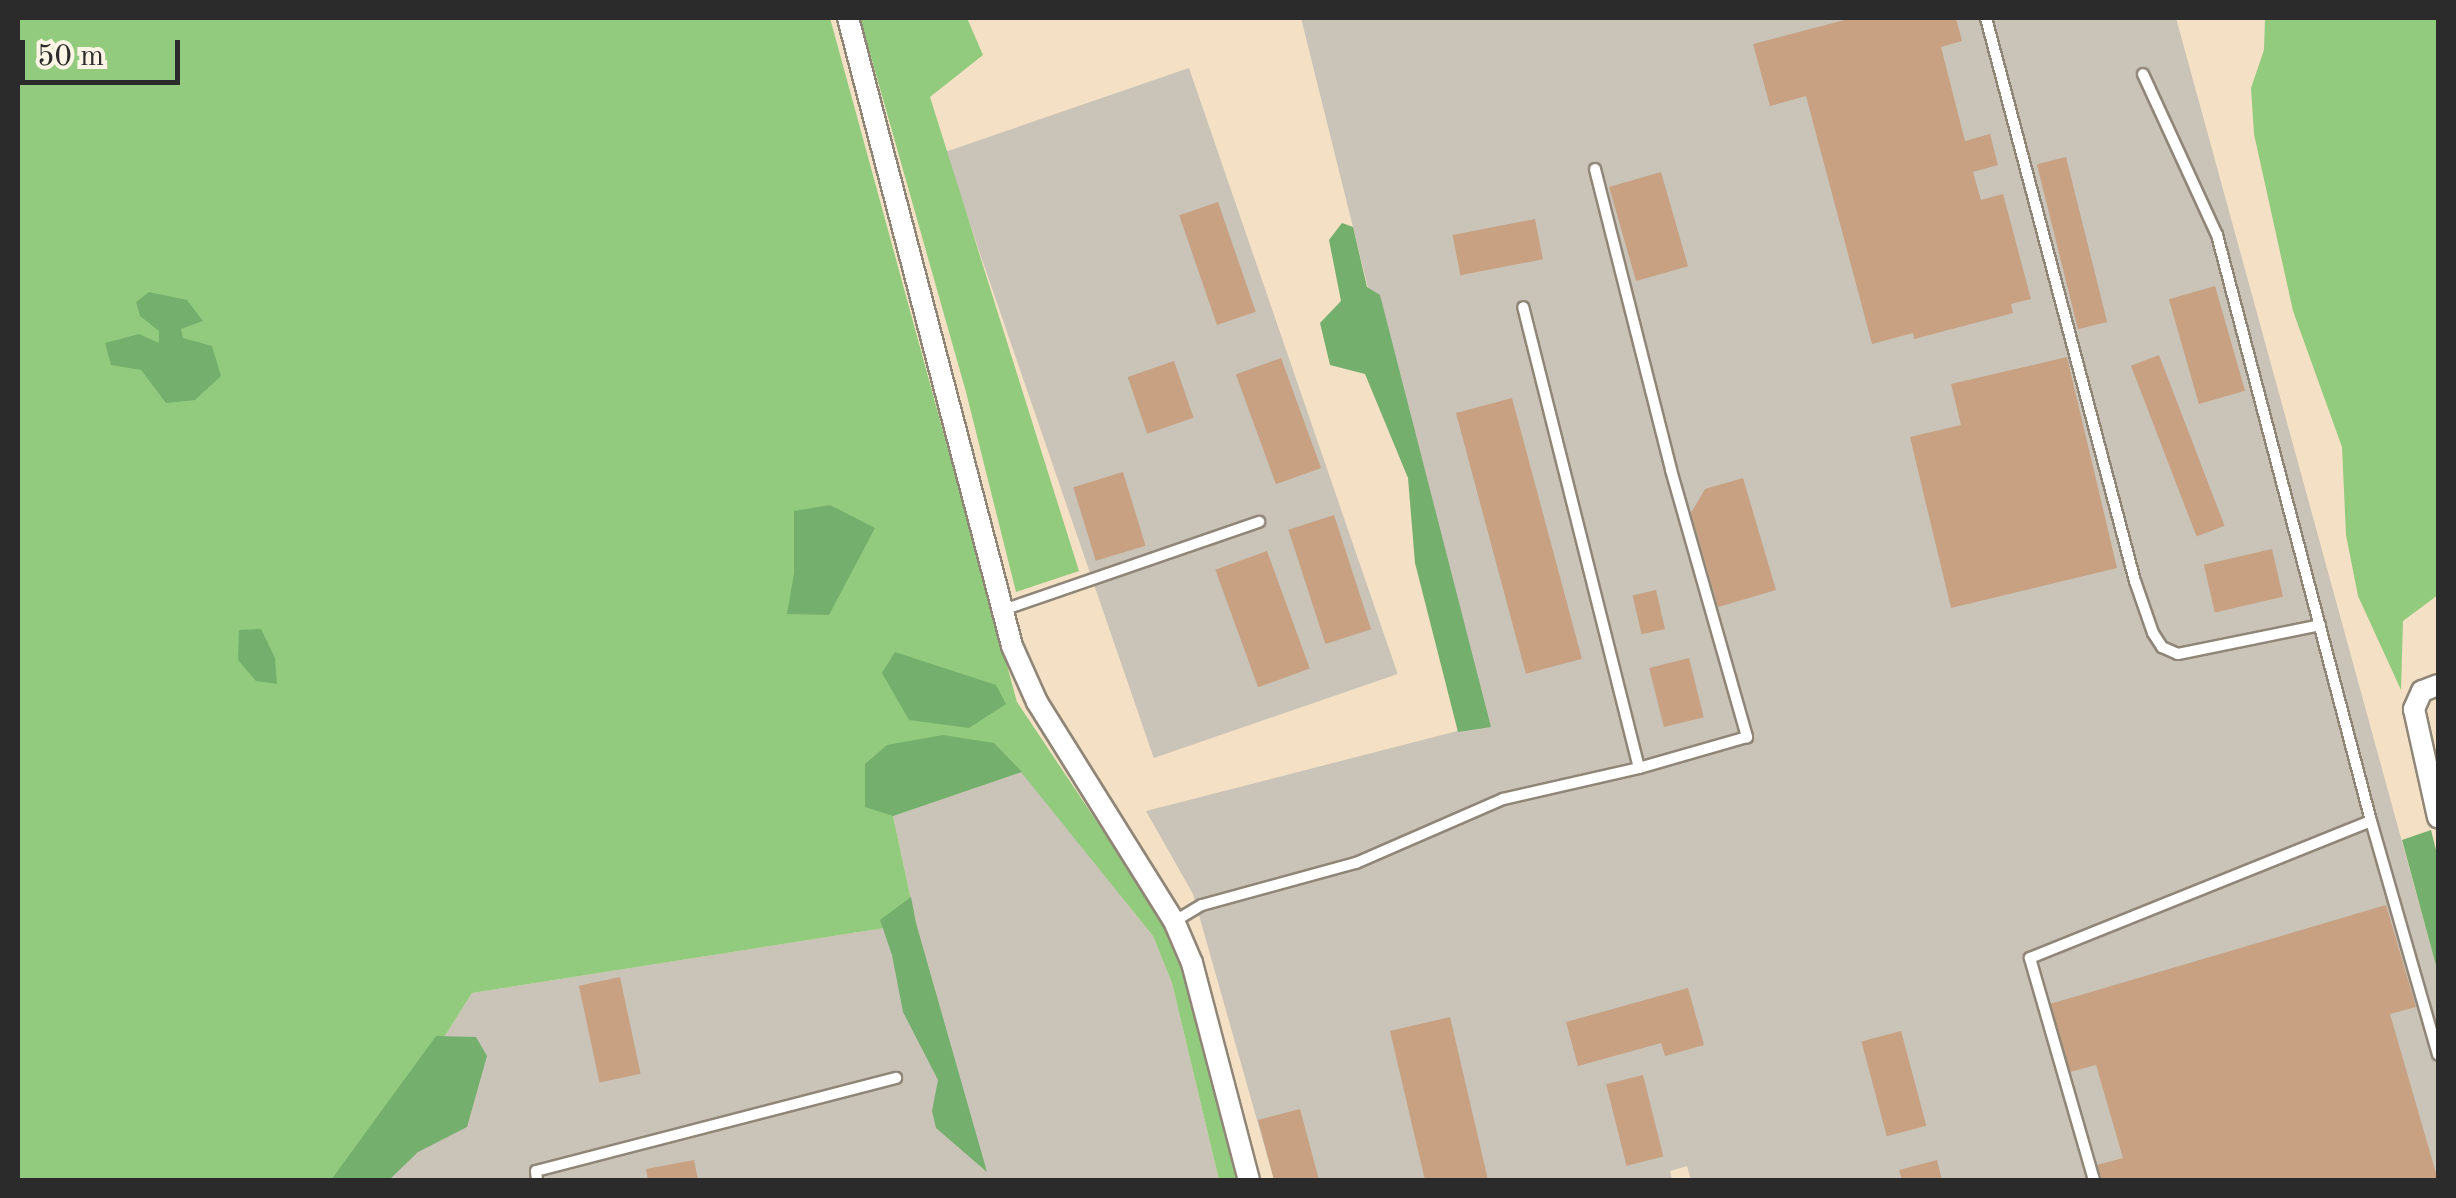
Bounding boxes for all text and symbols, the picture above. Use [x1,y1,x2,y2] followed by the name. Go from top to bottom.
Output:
[25,20,185,82] scale bar
[37,42,104,72] text: 50 m

